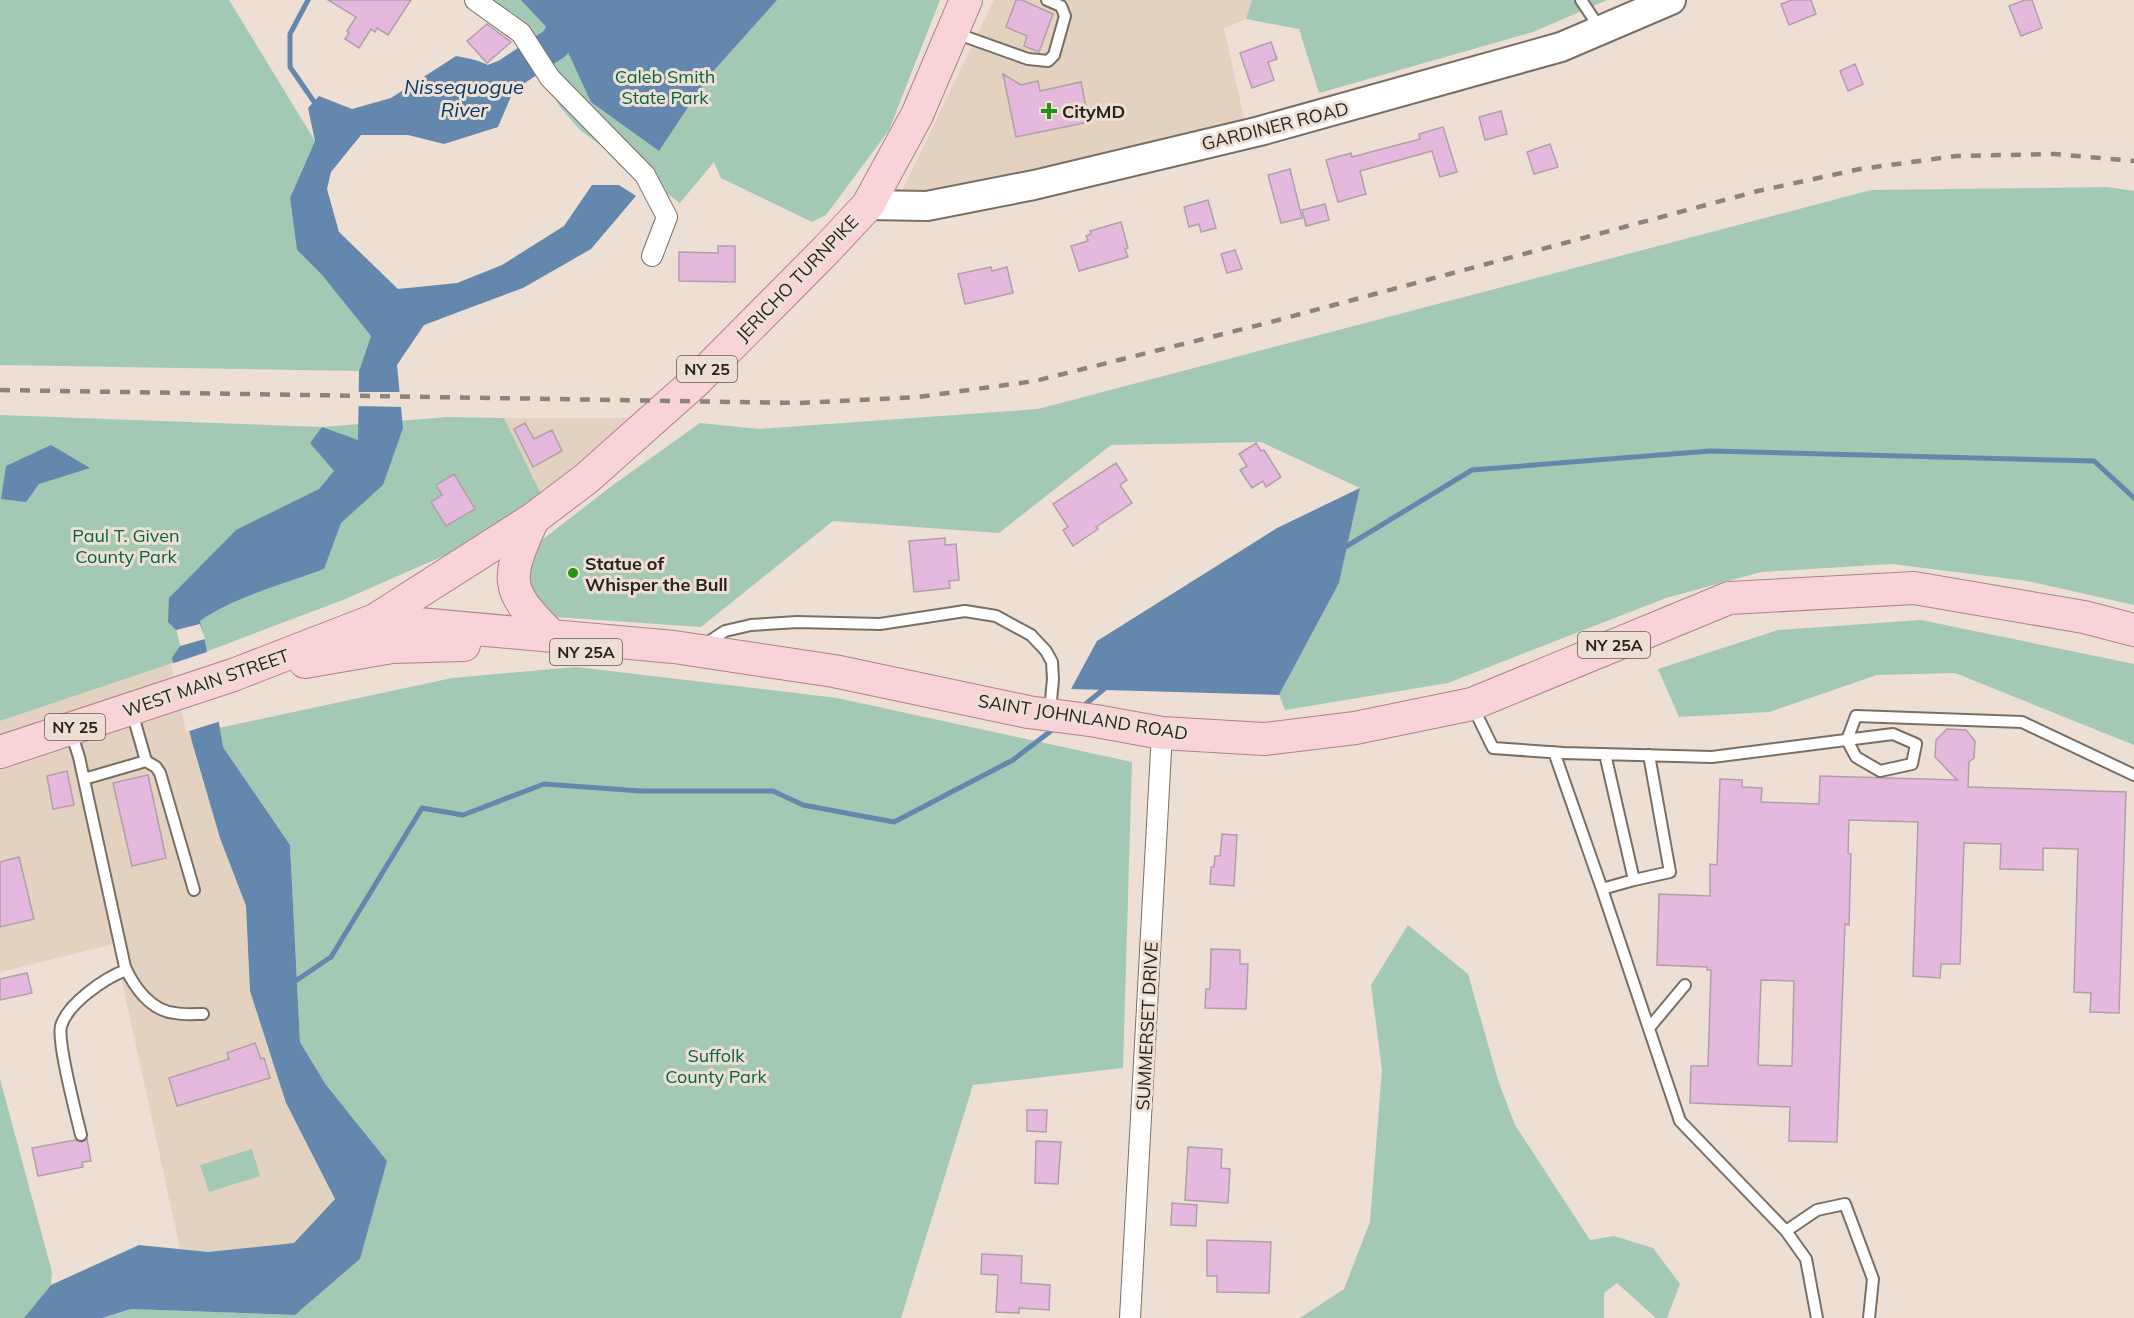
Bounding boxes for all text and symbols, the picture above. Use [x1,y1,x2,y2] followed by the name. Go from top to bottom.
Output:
[615,65,715,109] park label: Caleb Smith State Park
[404,74,524,122] water label: Nissequogue River
[1199,97,1351,155] street label: GARDINER ROAD
[1062,100,1125,123] place label: CityMD
[1040,102,1058,120] marker: CityMD
[731,210,863,346] street label: JERICHO TURNPIKE
[677,356,737,382] road number: NY 25
[72,524,180,568] park label: Paul T. Given County Park
[585,552,728,596] place label: Statue of Whisper the Bull
[566,566,580,580] marker: Statue of Whisper the Bull
[1578,632,1650,658] road number: NY 25A
[550,639,622,665] road number: NY 25A
[120,644,292,722] street label: WEST MAIN STREET
[976,689,1190,745] street label: SAINT JOHNLAND ROAD
[45,714,105,740] road number: NY 25
[1131,941,1163,1111] street label: SUMMERSET DRIVE
[665,1044,767,1088] park label: Suffolk County Park

